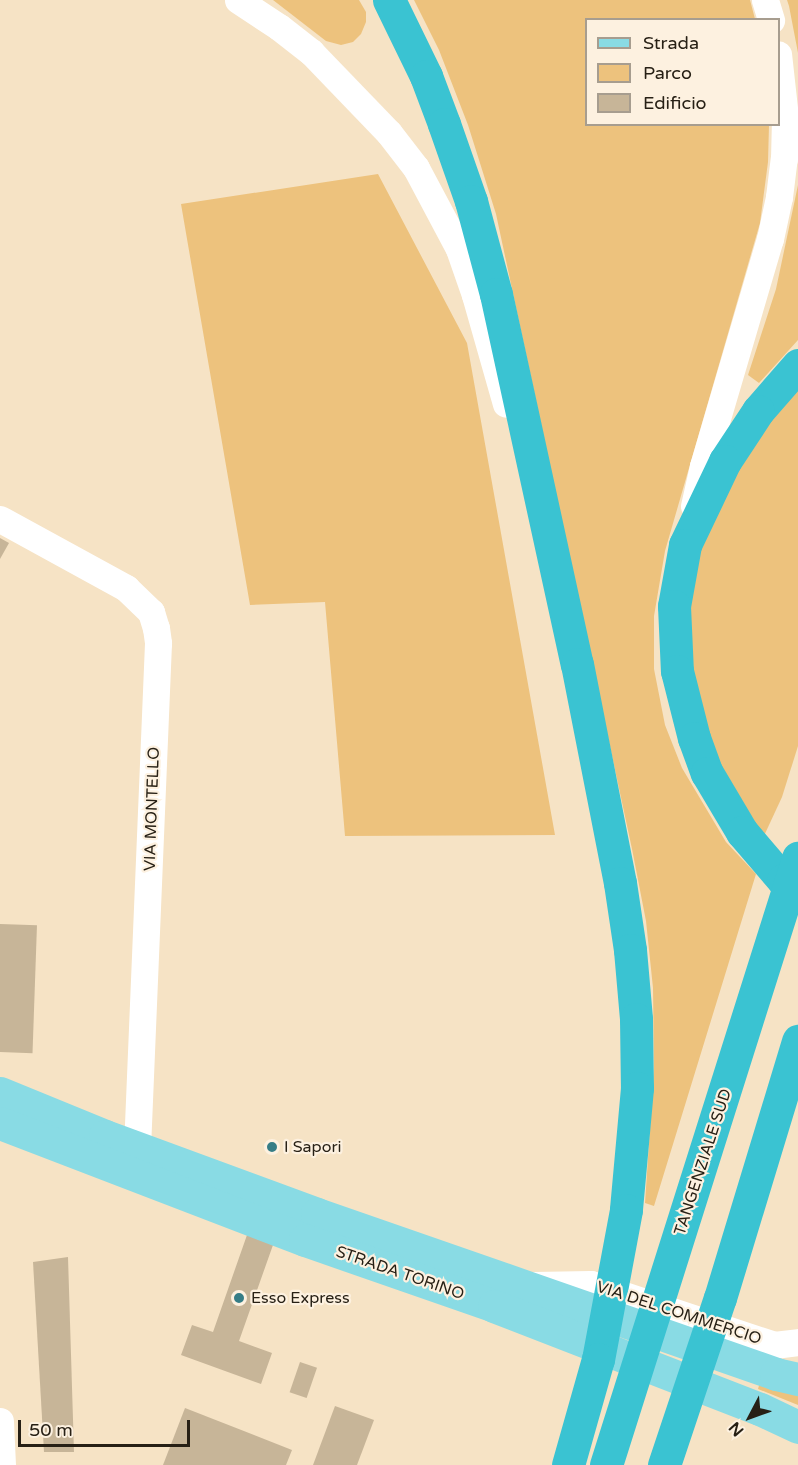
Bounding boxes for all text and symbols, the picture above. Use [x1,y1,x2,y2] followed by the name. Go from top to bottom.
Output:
[585,18,780,126] legend
[643,32,699,54] text: Strada
[643,62,692,84] text: Parco
[643,92,707,114] text: Edificio
[140,746,164,872] street label: VIA MONTELLO
[670,1086,736,1238] street label: TANGENZIALE SUD
[284,1137,342,1157] place label: I Sapori
[265,1140,279,1154] marker: I Sapori
[333,1242,467,1304] street label: STRADA TORINO
[594,1277,764,1349] street label: VIA DEL COMMERCIO
[251,1288,350,1308] place label: Esso Express
[232,1291,246,1305] marker: Esso Express
[720,1387,780,1447] north arrow
[21,1408,194,1446] scale bar
[725,1417,748,1440] text: N
[29,1419,73,1441] text: 50 m

